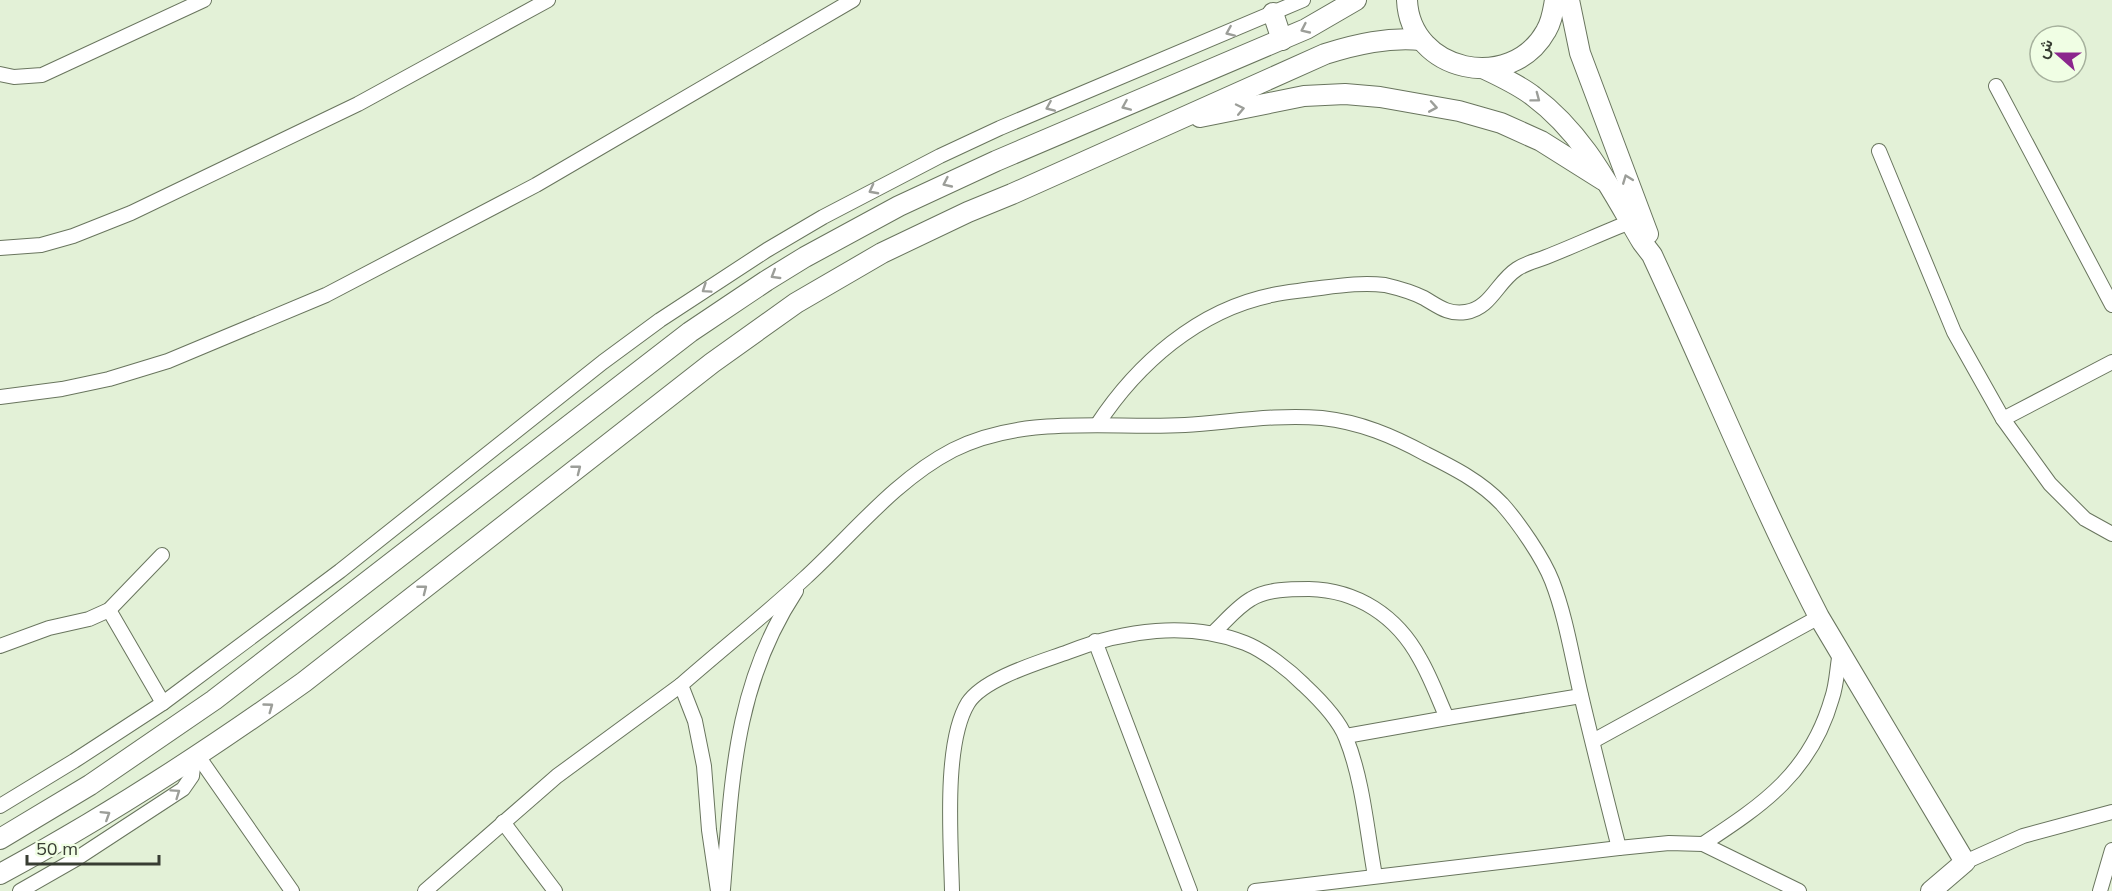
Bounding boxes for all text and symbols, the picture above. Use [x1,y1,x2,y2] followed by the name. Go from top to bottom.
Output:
[1301,22,1312,34] one-way arrow
[1225,24,1236,36] one-way arrow
[2028,24,2088,84] north arrow
[2031,36,2057,61] text: ش
[1529,91,1540,102] one-way arrow
[1122,99,1133,111] one-way arrow
[1045,100,1056,112] one-way arrow
[1428,100,1438,113] one-way arrow
[1235,103,1245,116] one-way arrow
[1622,174,1635,185] one-way arrow
[943,175,954,187] one-way arrow
[869,183,880,194] one-way arrow
[771,267,781,279] one-way arrow
[701,282,712,293] one-way arrow
[570,465,581,476] one-way arrow
[417,585,428,596] one-way arrow
[262,704,273,715] one-way arrow
[170,789,181,800] one-way arrow
[100,810,110,822] one-way arrow
[27,828,159,866] scale bar
[36,837,78,860] text: 50 m

